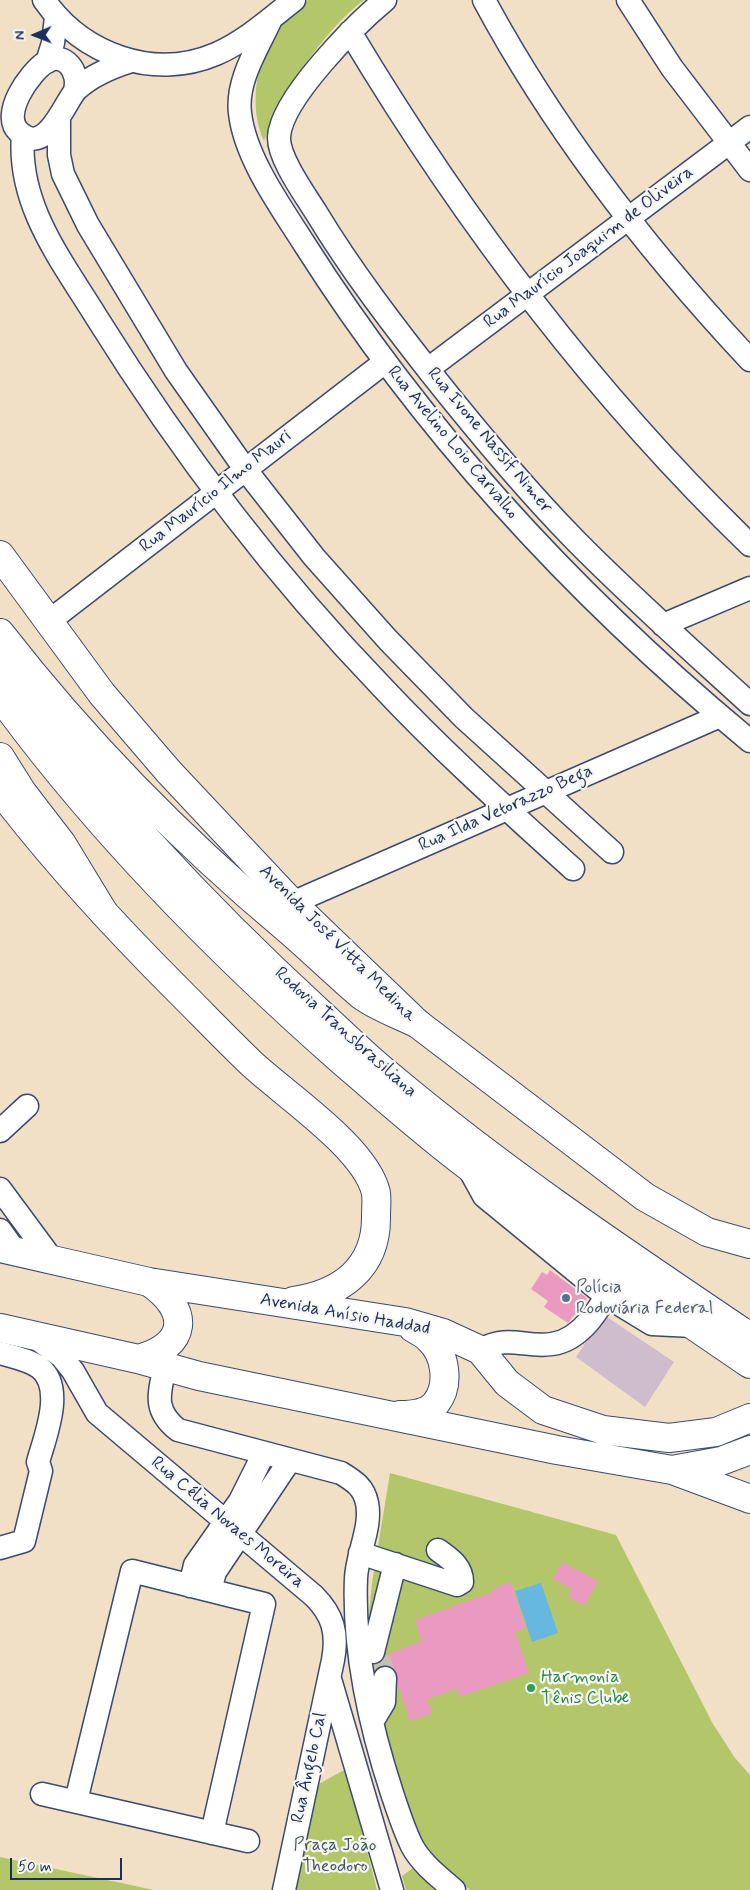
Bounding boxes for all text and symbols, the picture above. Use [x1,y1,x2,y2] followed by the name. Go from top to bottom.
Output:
[10,10,60,60] north arrow
[11,30,29,40] text: N
[480,162,698,334] street label: Rua Maurício Joaquim de Oliveira
[382,362,522,524] street label: Rua Avelino Loio Carvalho
[422,364,556,518] street label: Rua Ivone Nassif Nimer
[136,426,296,558] street label: Rua Maurício Ilmo Mauri
[416,761,596,857] street label: Rua Ilda Vetorazzo Bega
[254,861,420,1027] street label: Avenida José Vitta Medina
[269,963,421,1103] street label: Rodovia Transbrasiliana
[576,1277,713,1320] place label: Polícia Rodoviária Federal
[258,1289,432,1341] street label: Avenida Anísio Haddad
[560,1292,572,1304] marker: Polícia Rodoviária Federal
[146,1452,308,1594] street label: Rua Célia Novaes Moreira
[541,1667,629,1710] place label: Harmonia Tênis Clube
[525,1682,537,1694] marker: Harmonia Tênis Clube
[288,1711,332,1825] street label: Rua Ângelo Cal
[293,1835,377,1878] park label: Praça João Theodoro
[12,1848,125,1880] scale bar
[18,1857,52,1877] text: 50 m

